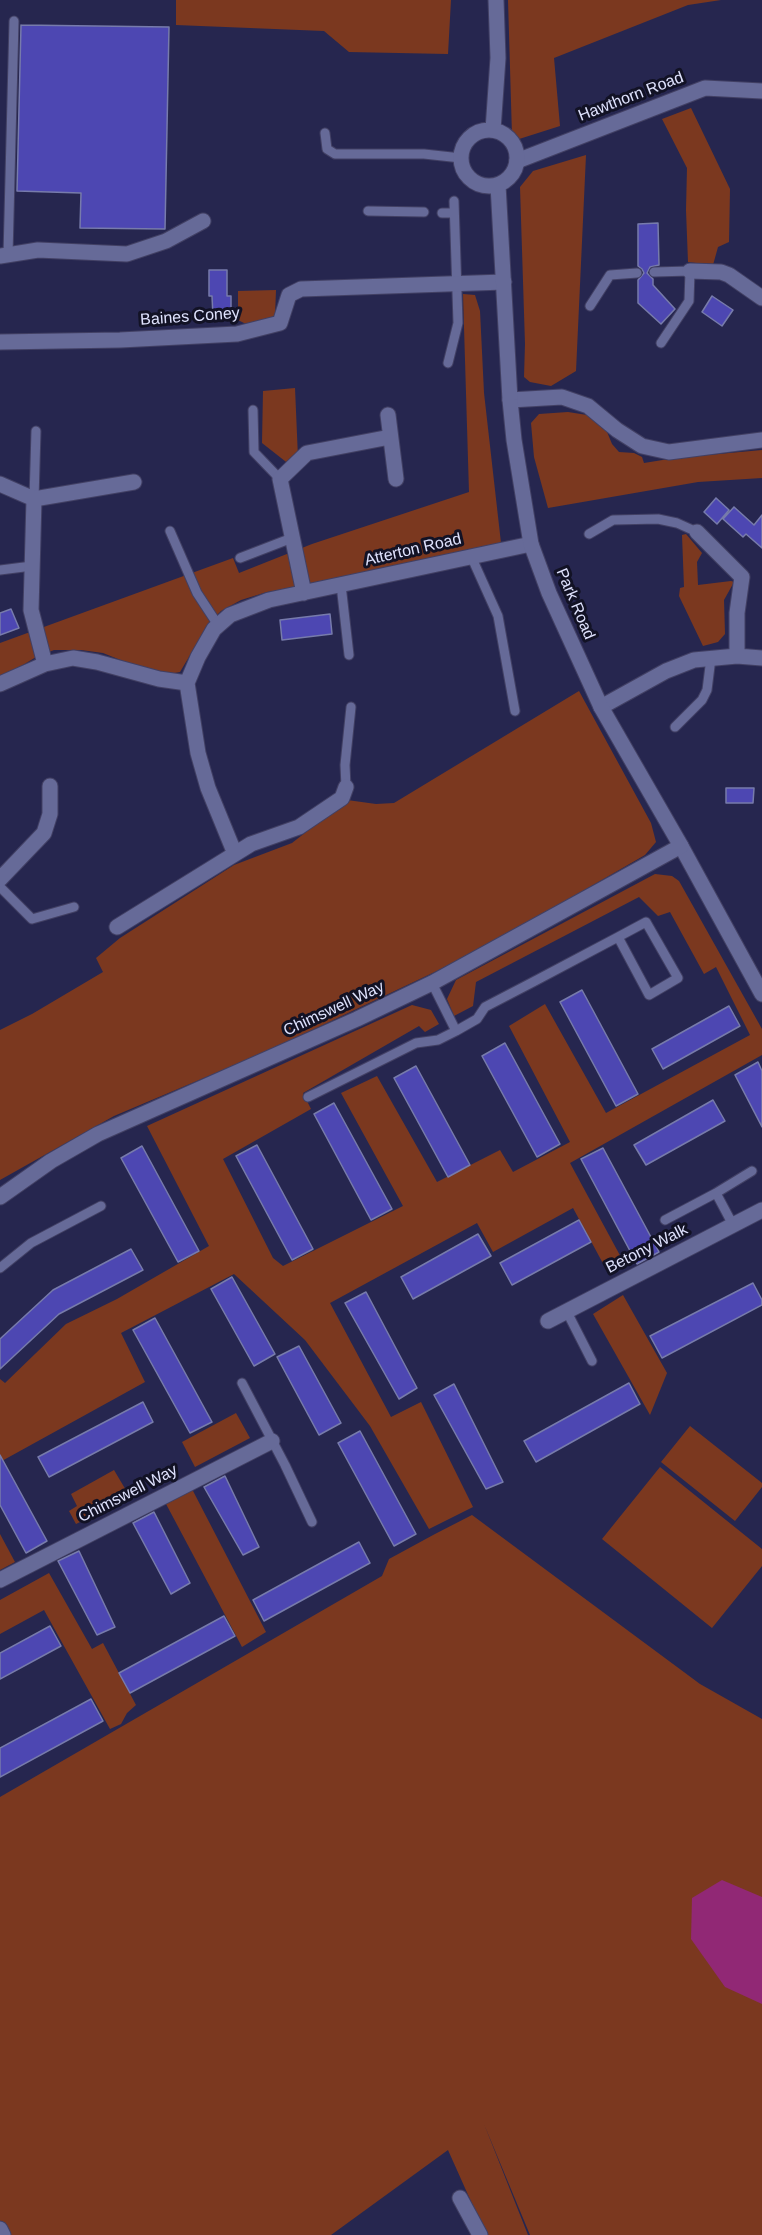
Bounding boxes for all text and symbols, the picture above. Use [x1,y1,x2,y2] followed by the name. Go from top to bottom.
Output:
[576,68,686,126] street label: Hawthorn Road
[140,304,240,330] street label: Baines Coney
[363,530,463,570] street label: Atterton Road
[551,565,599,643] street label: Park Road
[281,977,387,1041] street label: Chimswell Way
[603,1220,691,1278] street label: Betony Walk
[75,1461,181,1527] street label: Chimswell Way

